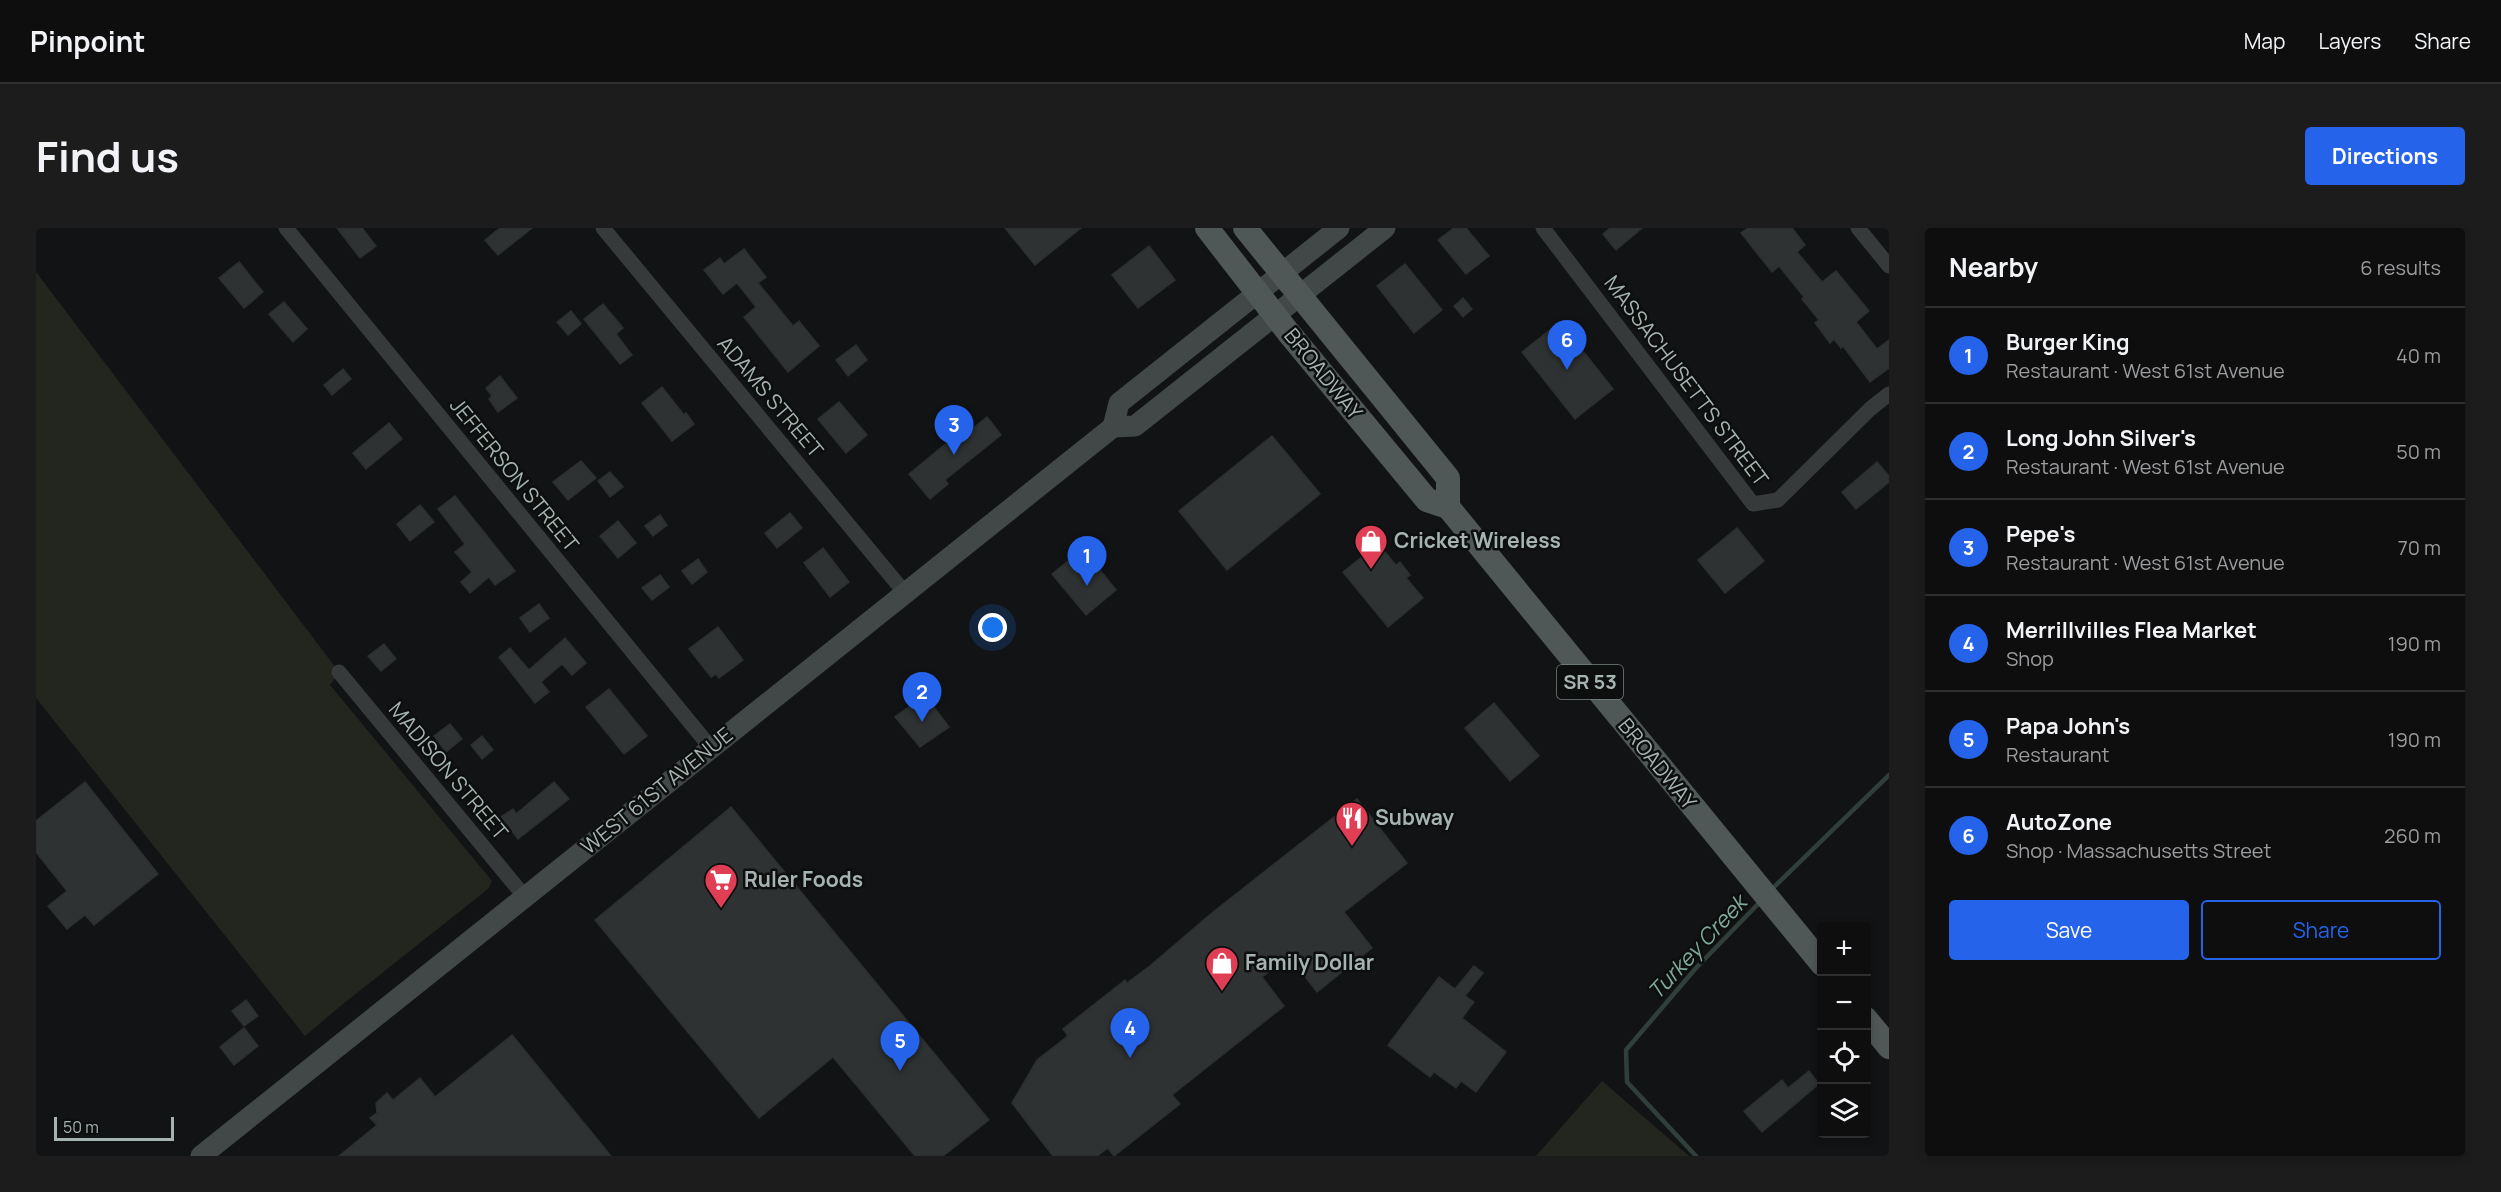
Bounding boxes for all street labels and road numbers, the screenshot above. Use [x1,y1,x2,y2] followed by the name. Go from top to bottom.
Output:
[1598,269,1776,492] street label: MASSACHUSETTS STREET
[1278,322,1369,425] street label: BROADWAY
[712,330,830,463] street label: ADAMS STREET
[444,392,586,557] street label: JEFFERSON STREET
[1557,665,1623,699] road number: SR 53
[383,696,515,846] street label: MADISON STREET
[1612,712,1703,815] street label: BROADWAY
[575,720,738,860] street label: WEST 61ST AVENUE

